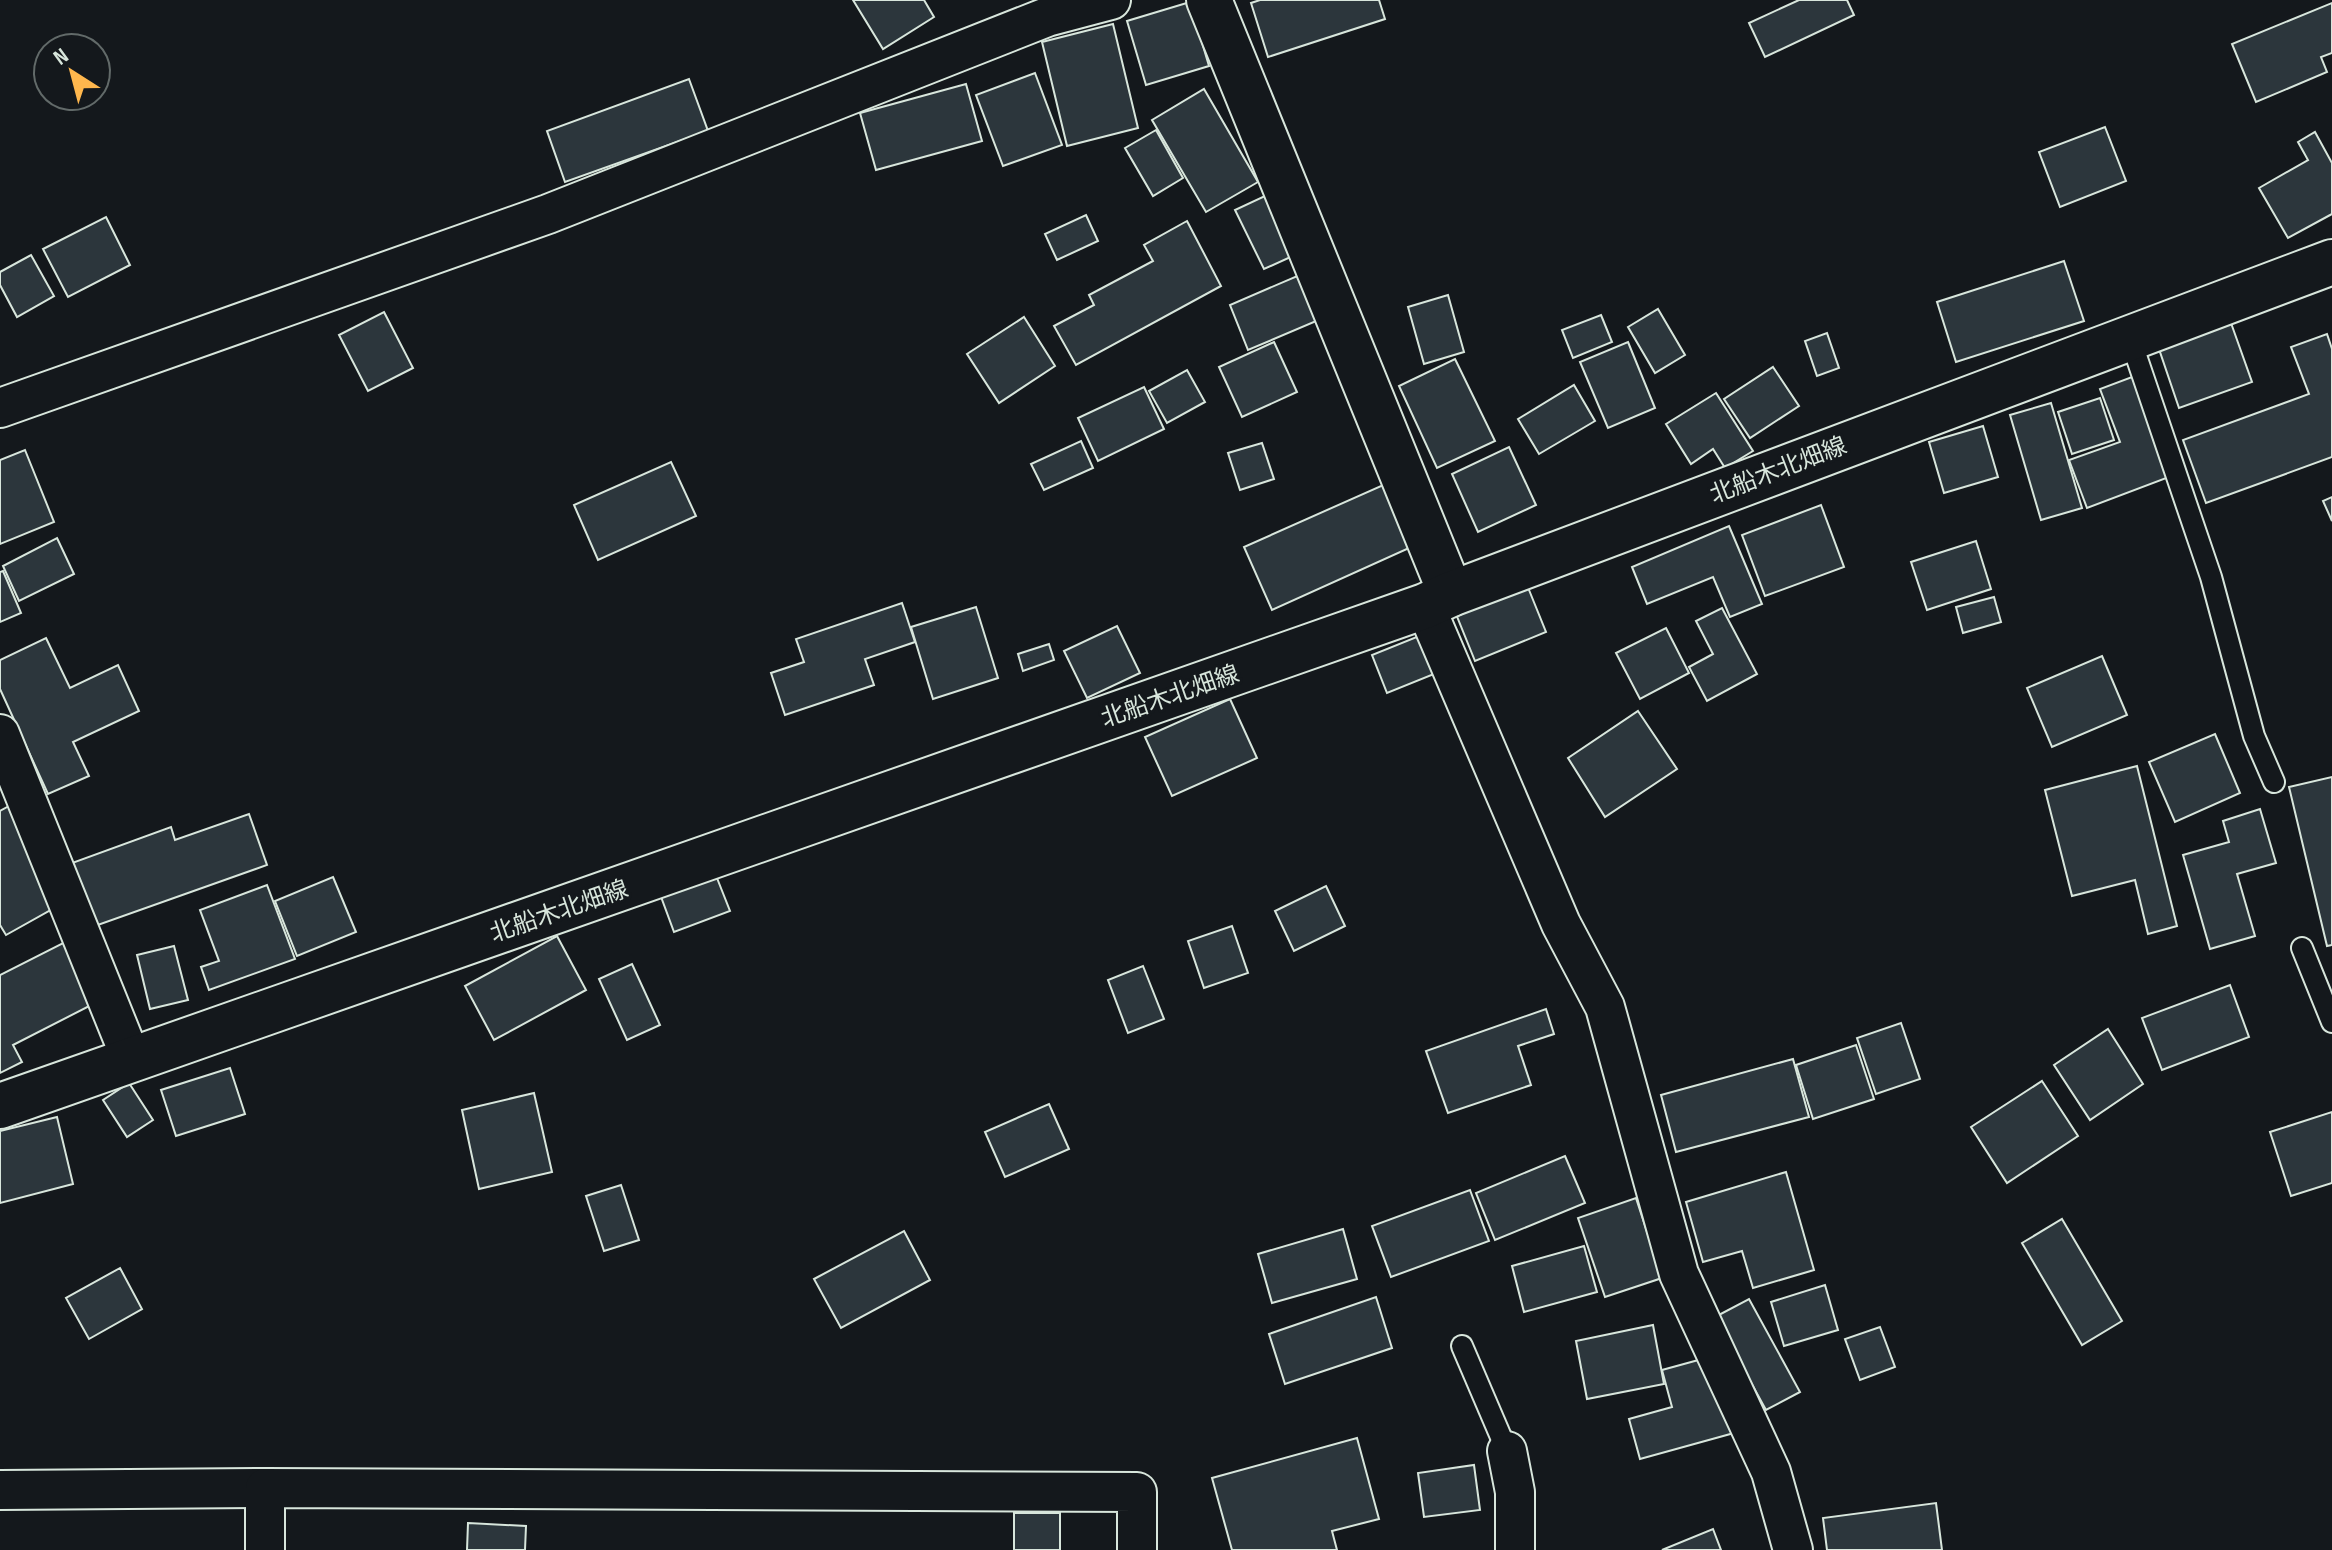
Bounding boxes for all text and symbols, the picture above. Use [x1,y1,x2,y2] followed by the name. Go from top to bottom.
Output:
[32,32,112,112] north arrow
[48,43,74,71] text: N
[1706,431,1851,510] street label: 北船木北畑線
[1097,659,1243,734] street label: 北船木北畑線
[486,874,632,949] street label: 北船木北畑線

